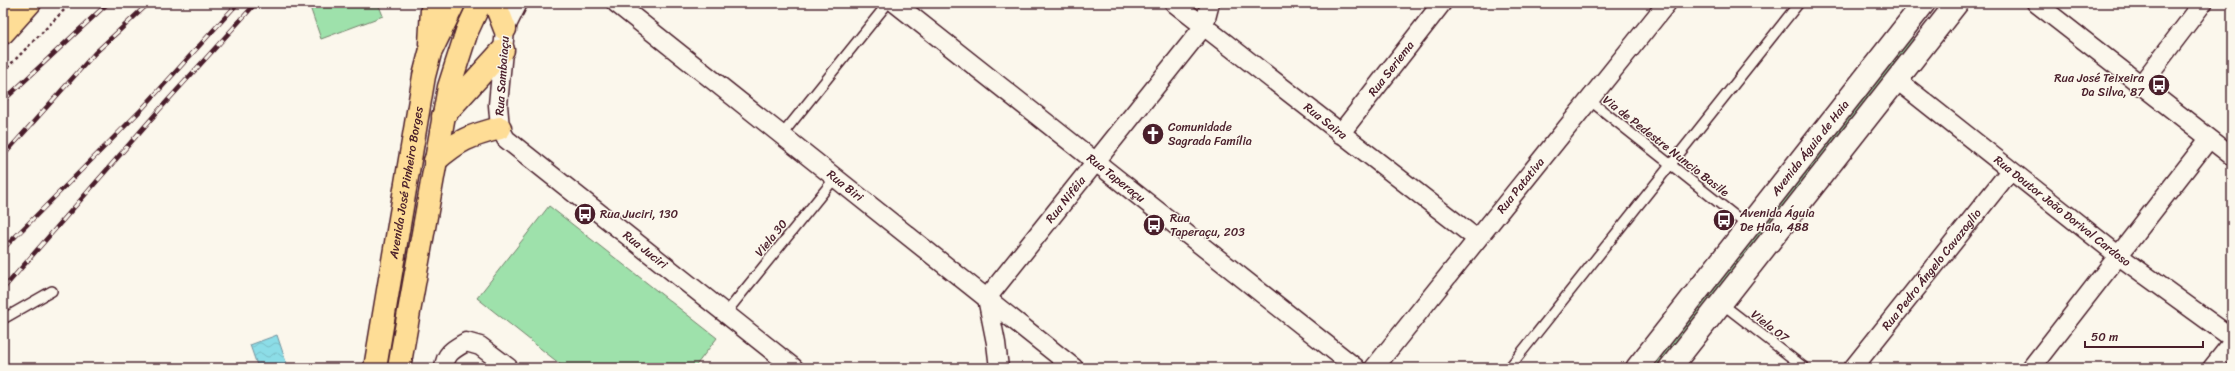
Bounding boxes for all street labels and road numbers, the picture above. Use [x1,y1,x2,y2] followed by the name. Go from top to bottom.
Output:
[488,35,516,117] street label: Rua Sambaiaçu
[1362,36,1420,101] street label: Rua Seriema
[1598,89,1734,203] street label: Via de Pedestre Nuncio Basile
[1765,95,1855,202] street label: Avenida Águia de Haia
[1299,97,1353,146] street label: Rua Saira
[382,104,430,261] street label: Avenida José Pinheiro Borges
[1082,148,1151,209] street label: Rua Taperaçu
[1989,150,2136,272] street label: Rua Doutor João Dorival Cardoso
[1491,152,1550,219] street label: Rua Patativa
[822,164,869,208] street label: Rua Biri
[1040,170,1092,228] street label: Rua Niféia
[1876,204,1987,335] street label: Rua Pedro Ângelo Cavazoglio
[749,214,793,262] street label: Viela 30
[618,225,673,275] street label: Rua Juciri
[1746,304,1795,349] street label: Viela 07

